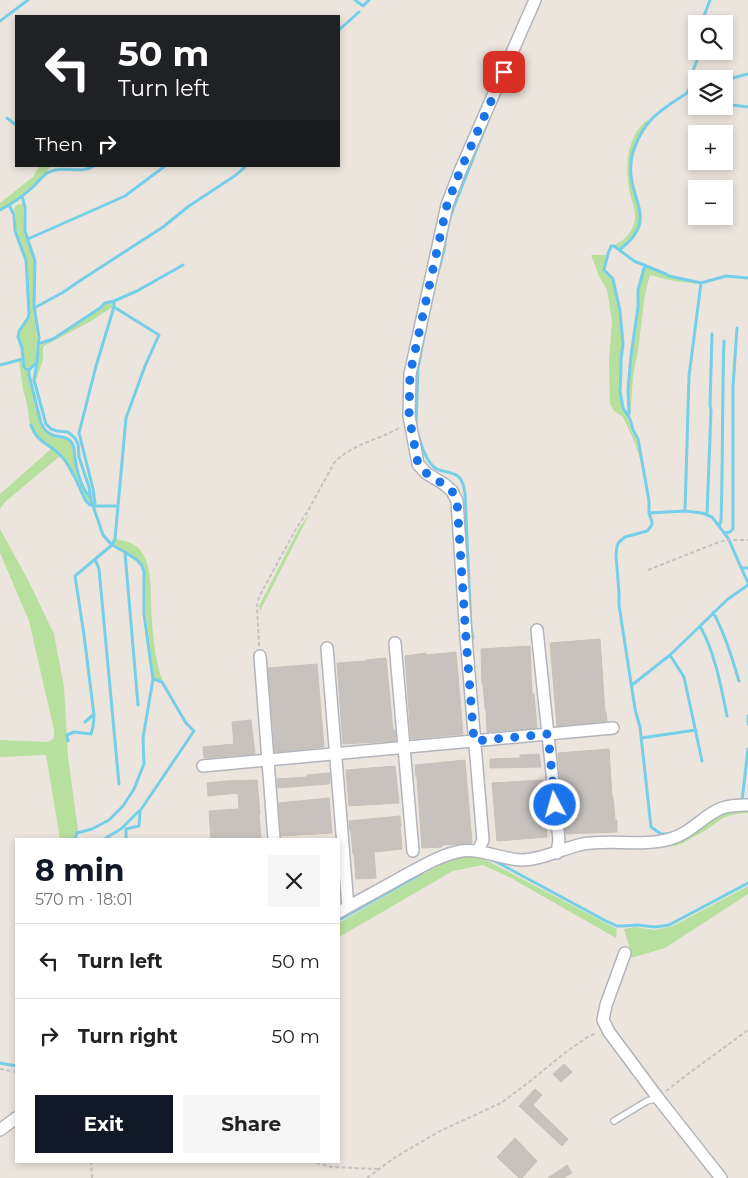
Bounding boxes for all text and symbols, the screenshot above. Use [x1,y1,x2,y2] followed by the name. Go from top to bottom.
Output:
[688,15,733,225] map controls
[688,15,733,60] button: search
[118,32,209,75] text: 50 m
[35,35,100,100] icon: left
[483,51,525,93] pin
[490,58,518,86] icon: arrive
[688,70,733,115] button: layers
[118,75,210,102] text: Turn left
[688,125,733,170] button: +
[93,130,121,158] icon: right
[35,133,83,156] text: Then
[688,180,733,225] button: −
[528,778,580,830] position arrow
[35,852,125,889] text: 8 min
[268,855,320,907] button: close
[35,890,133,909] text: 570 m · 18:01
[35,947,63,975] icon: left
[78,950,163,973] text: Turn left
[272,950,320,973] text: 50 m
[35,1022,63,1050] icon: right
[78,1025,178,1048] text: Turn right
[272,1025,320,1048] text: 50 m
[35,1095,173,1153] button: Exit
[183,1095,320,1153] button: Share

